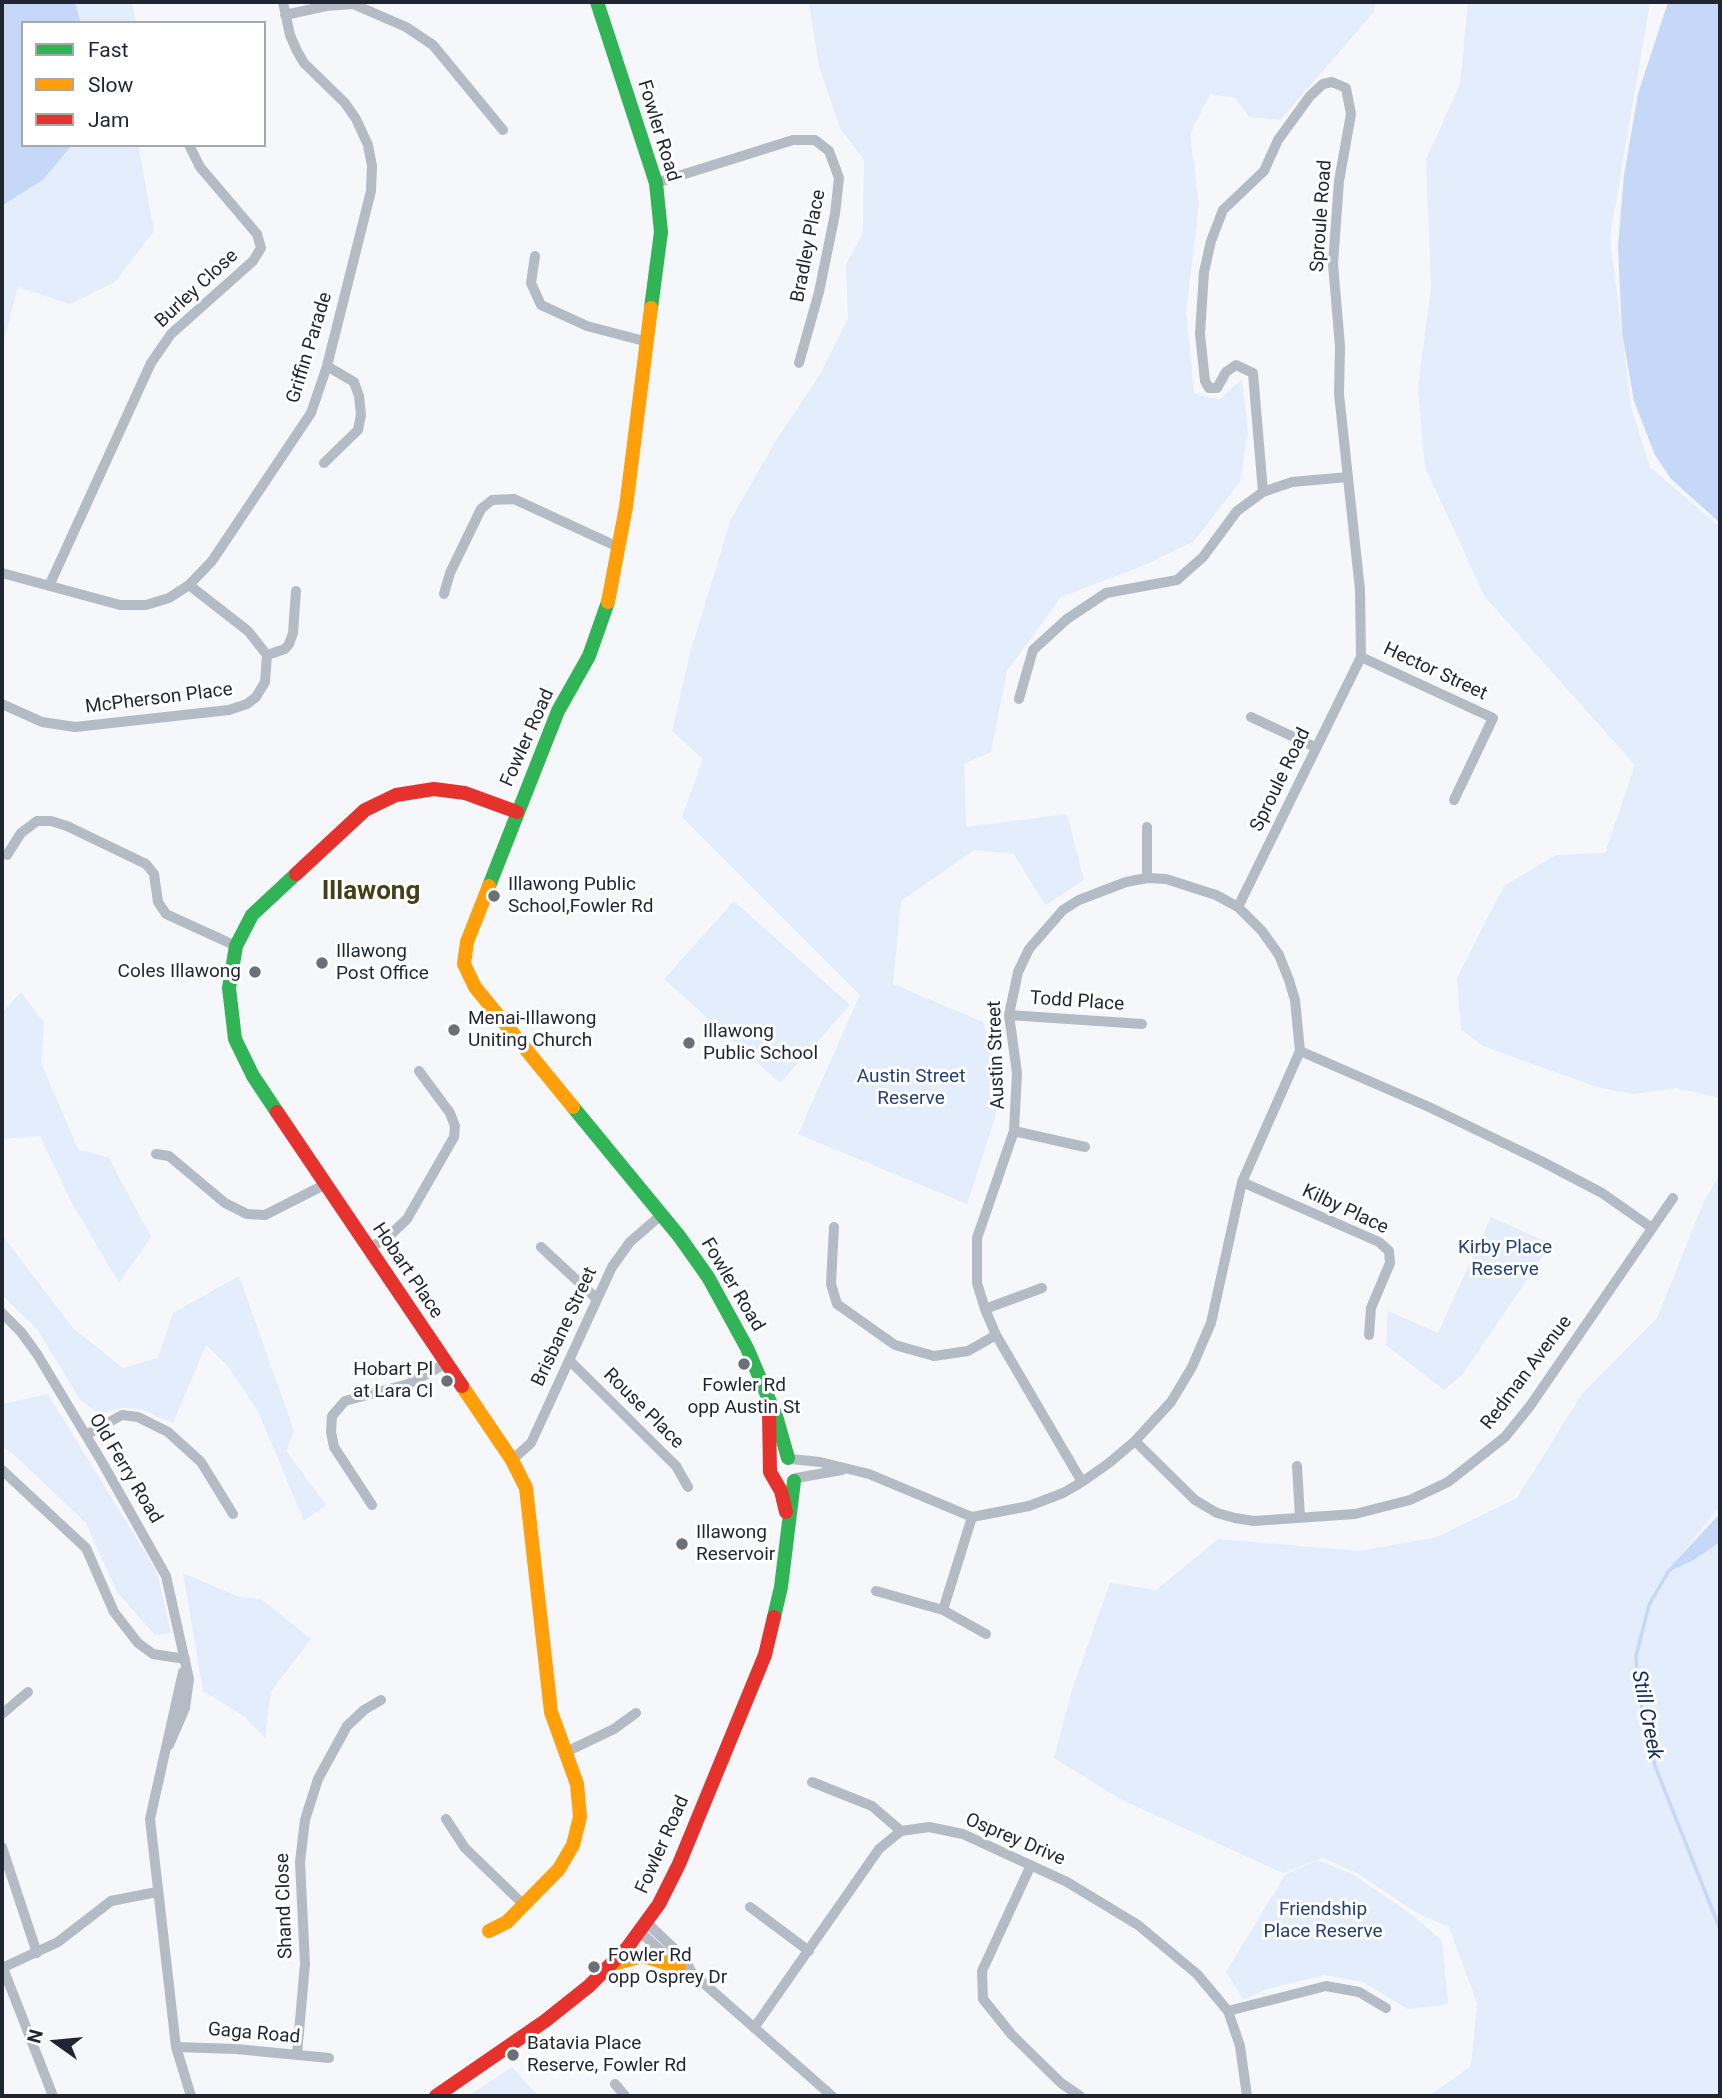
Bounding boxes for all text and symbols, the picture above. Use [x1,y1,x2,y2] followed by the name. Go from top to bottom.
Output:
[21,21,266,147] legend
[88,38,128,62] text: Fast
[88,73,133,97] text: Slow
[632,78,684,184] street label: Fowler Road
[88,108,129,132] text: Jam
[1307,159,1337,273] street label: Sproule Road
[787,188,831,304] street label: Bradley Place
[151,245,243,333] street label: Burley Close
[282,290,338,406] street label: Griffin Parade
[1380,638,1490,706] street label: Hector Street
[84,679,234,719] street label: McPherson Place
[496,685,560,791] street label: Fowler Road
[1246,724,1316,836] street label: Sproule Road
[508,874,653,918] place label: Illawong Public School,Fowler Rd
[322,876,420,908] district label: Illawong
[486,888,502,904] marker: Illawong Public School,Fowler Rd
[336,941,429,985] place label: Illawong Post Office
[314,955,330,971] marker: Illawong Post Office
[118,961,241,983] place label: Coles Illawong
[247,964,263,980] marker: Coles Illawong
[1029,987,1125,1017] street label: Todd Place
[984,1000,1010,1110] street label: Austin Street
[468,1008,596,1052] place label: Menai-Illawong Uniting Church
[703,1021,818,1065] place label: Illawong Public School
[446,1022,462,1038] marker: Menai-Illawong Uniting Church
[681,1035,697,1051] marker: Illawong Public School
[857,1066,965,1110] park label: Austin Street Reserve
[1298,1180,1392,1240] street label: Kilby Place
[367,1219,447,1323] street label: Hobart Place
[695,1234,769,1336] street label: Fowler Road
[1458,1237,1552,1281] park label: Kirby Place Reserve
[527,1264,603,1390] street label: Brisbane Street
[1477,1312,1577,1434] street label: Redman Avenue
[736,1356,752,1372] marker: Fowler Rd opp Austin St
[353,1359,433,1403] place label: Hobart Pl at Lara Cl
[598,1364,688,1454] street label: Rouse Place
[439,1373,455,1389] marker: Hobart Pl at Lara Cl
[688,1375,800,1419] place label: Fowler Rd opp Austin St
[83,1410,167,1528] street label: Old Ferry Road
[696,1522,775,1566] place label: Illawong Reservoir
[674,1536,690,1552] marker: Illawong Reservoir
[1625,1668,1667,1762] water label: Still Creek
[631,1792,695,1898] street label: Fowler Road
[962,1809,1068,1871] street label: Osprey Drive
[272,1853,298,1959] street label: Shand Close
[1263,1899,1383,1943] park label: Friendship Place Reserve
[608,1945,727,1989] place label: Fowler Rd opp Osprey Dr
[586,1959,602,1975] marker: Fowler Rd opp Osprey Dr
[21,2007,91,2077] north arrow
[207,2019,301,2049] street label: Gaga Road
[22,2027,48,2046] text: N
[527,2033,687,2077] place label: Batavia Place Reserve, Fowler Rd
[505,2047,521,2063] marker: Batavia Place Reserve, Fowler Rd

